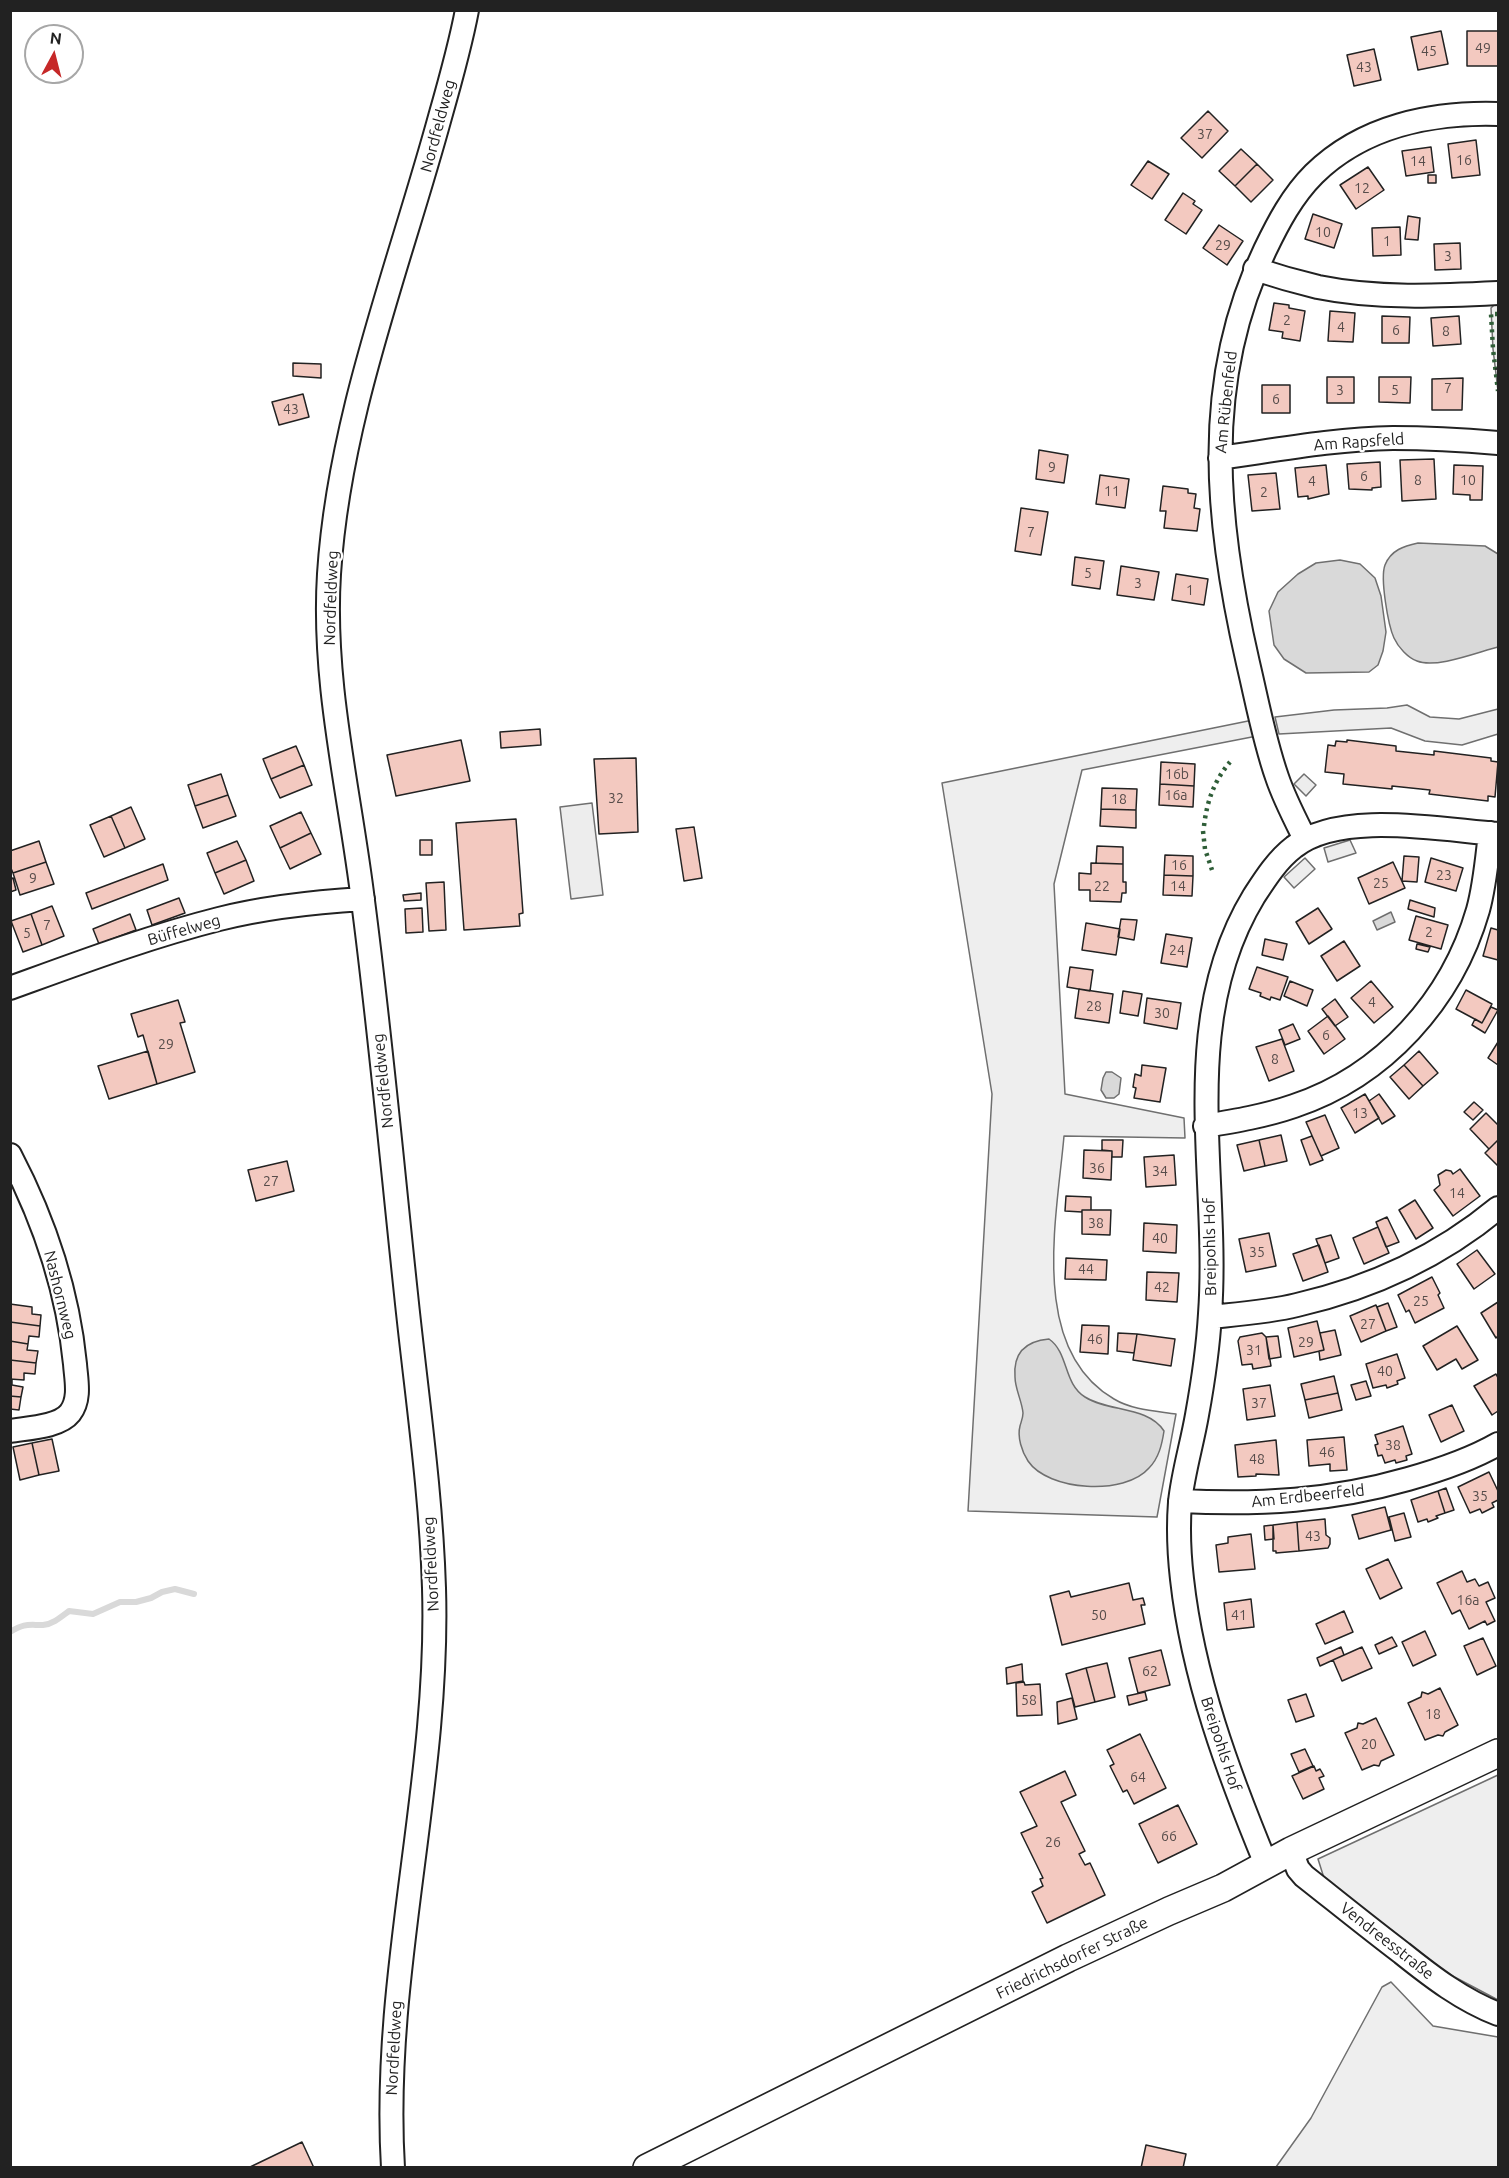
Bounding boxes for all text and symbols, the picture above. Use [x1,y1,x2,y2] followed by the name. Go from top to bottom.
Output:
[24,24,84,84] north arrow
[49,28,63,48] text: N
[1475,40,1491,56] house number: 49
[1421,43,1437,59] house number: 45
[1356,59,1372,75] house number: 43
[416,78,460,174] street label: Nordfeldweg
[1197,126,1213,142] house number: 37
[1456,152,1472,168] house number: 16
[1410,153,1426,169] house number: 14
[1354,180,1370,196] house number: 12
[1315,224,1331,240] house number: 10
[1383,233,1391,249] house number: 1
[1215,237,1231,253] house number: 29
[1444,248,1452,264] house number: 3
[1283,312,1291,328] house number: 2
[1337,319,1345,335] house number: 4
[1392,322,1400,338] house number: 6
[1442,323,1450,339] house number: 8
[1211,350,1241,454] street label: Am Rübenfeld
[1444,380,1452,396] house number: 7
[1336,382,1344,398] house number: 3
[1391,382,1399,398] house number: 5
[1272,391,1280,407] house number: 6
[283,401,299,417] house number: 43
[1313,429,1405,455] street label: Am Rapsfeld
[1048,459,1056,475] house number: 9
[1360,468,1368,484] house number: 6
[1414,472,1422,488] house number: 8
[1460,472,1476,488] house number: 10
[1308,473,1316,489] house number: 4
[1104,483,1120,499] house number: 11
[1260,484,1268,500] house number: 2
[1027,524,1035,540] house number: 7
[320,550,342,646] street label: Nordfeldweg
[1084,565,1092,581] house number: 5
[1134,575,1142,591] house number: 3
[1186,582,1194,598] house number: 1
[1165,766,1189,782] house number: 16b
[1165,787,1187,803] house number: 16a
[608,790,624,806] house number: 32
[1111,791,1127,807] house number: 18
[1171,857,1187,873] house number: 16
[1436,867,1452,883] house number: 23
[29,870,37,886] house number: 9
[1373,875,1389,891] house number: 25
[1094,878,1110,894] house number: 22
[1170,878,1186,894] house number: 14
[145,910,223,950] street label: Büffelweg
[43,917,51,933] house number: 7
[1425,924,1433,940] house number: 2
[23,925,31,941] house number: 5
[1169,942,1185,958] house number: 24
[1368,994,1376,1010] house number: 4
[1086,998,1102,1014] house number: 28
[1154,1005,1170,1021] house number: 30
[1322,1027,1330,1043] house number: 6
[368,1033,398,1129] street label: Nordfeldweg
[158,1036,174,1052] house number: 29
[1271,1051,1279,1067] house number: 8
[1352,1105,1368,1121] house number: 13
[1089,1160,1105,1176] house number: 36
[1152,1163,1168,1179] house number: 34
[263,1173,279,1189] house number: 27
[1449,1185,1465,1201] house number: 14
[1200,1198,1220,1296] street label: Breipohls Hof
[1088,1215,1104,1231] house number: 38
[1152,1230,1168,1246] house number: 40
[1249,1244,1265,1260] house number: 35
[40,1249,80,1341] street label: Nashornweg
[1078,1261,1094,1277] house number: 44
[1154,1279,1170,1295] house number: 42
[1413,1293,1429,1309] house number: 25
[1360,1316,1376,1332] house number: 27
[1087,1331,1103,1347] house number: 46
[1298,1334,1314,1350] house number: 29
[1246,1342,1262,1358] house number: 31
[1377,1363,1393,1379] house number: 40
[1251,1395,1267,1411] house number: 37
[1385,1437,1401,1453] house number: 38
[1319,1444,1335,1460] house number: 46
[1249,1451,1265,1467] house number: 48
[1250,1481,1366,1511] street label: Am Erdbeerfeld
[1472,1488,1488,1504] house number: 35
[419,1516,443,1612] street label: Nordfeldweg
[1305,1528,1321,1544] house number: 43
[1457,1592,1479,1608] house number: 16a
[1091,1607,1107,1623] house number: 50
[1231,1607,1247,1623] house number: 41
[1142,1663,1158,1679] house number: 62
[1021,1692,1037,1708] house number: 58
[1197,1694,1245,1794] street label: Breipohls Hof
[1425,1706,1441,1722] house number: 18
[1361,1736,1377,1752] house number: 20
[1130,1769,1146,1785] house number: 64
[1161,1828,1177,1844] house number: 66
[1045,1834,1061,1850] house number: 26
[1336,1898,1438,1984] street label: Vendreesstraße
[993,1913,1151,2003] street label: Friedrichsdorfer Straße
[382,2000,406,2096] street label: Nordfeldweg

